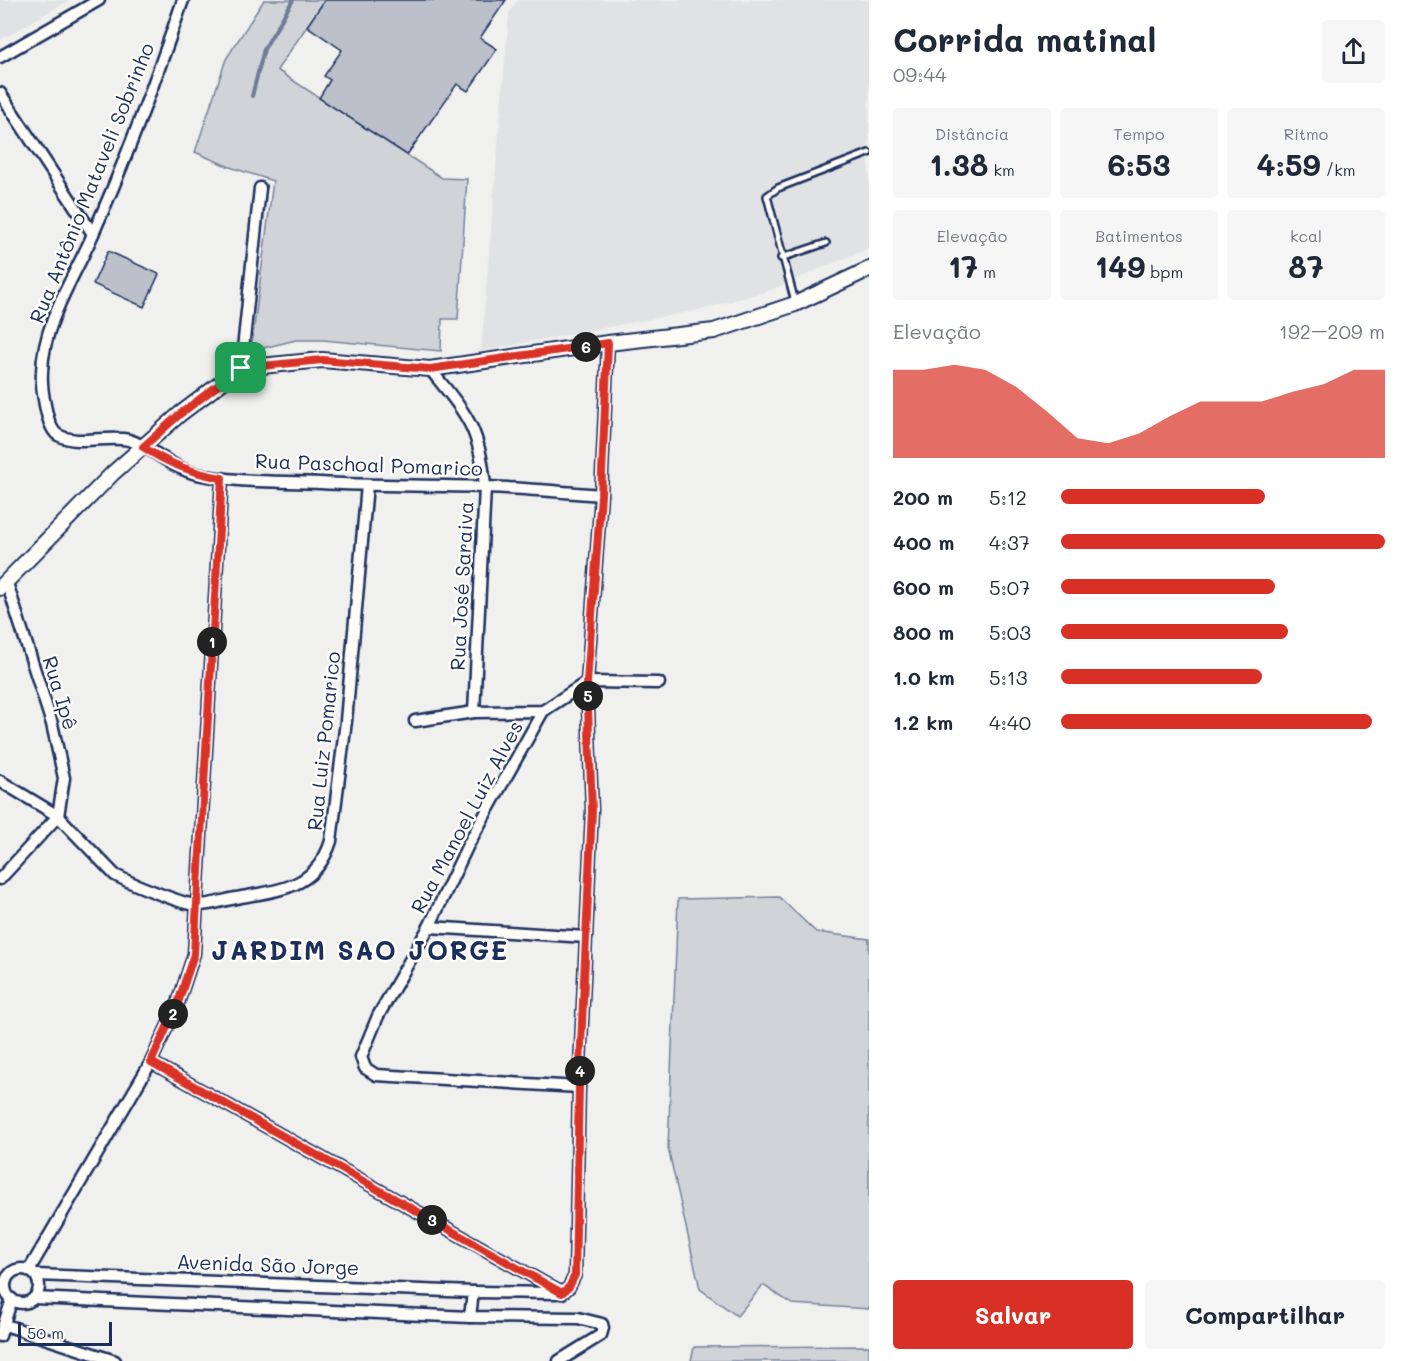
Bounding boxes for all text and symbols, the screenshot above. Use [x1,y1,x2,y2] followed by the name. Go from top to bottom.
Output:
[893,17,1156,60] text: Corrida matinal
[1322,20,1385,83] button: share
[23,39,159,327] street label: Rua Antônio Mataveli Sobrinho
[893,61,947,87] text: 09:44
[935,123,1009,144] text: Distância
[1114,123,1164,144] text: Tempo
[1284,123,1328,144] text: Ritmo
[929,144,988,184] text: 1.38
[1107,144,1171,184] text: 6:53
[1257,144,1321,184] text: 4:59
[988,159,1015,180] text: km
[1321,159,1355,180] text: /km
[937,225,1007,246] text: Elevação
[1095,225,1183,246] text: Batimentos
[1290,225,1322,246] text: kcal
[948,246,978,286] text: 17
[1095,246,1145,286] text: 149
[1288,246,1324,286] text: 87
[978,261,996,282] text: m
[1145,261,1183,282] text: bpm
[893,318,981,344] text: Elevação
[1279,318,1385,344] text: 192–209 m
[571,332,601,362] pin: 6
[581,336,591,357] text: 6
[215,342,266,393] pin
[224,351,257,384] icon: arrive
[255,447,484,481] street label: Rua Paschoal Pomarico
[893,484,953,510] text: 200 m
[989,484,1027,510] text: 5:12
[444,501,478,671] street label: Rua José Saraiva
[893,529,954,555] text: 400 m
[989,529,1030,555] text: 4:37
[893,574,954,600] text: 600 m
[989,574,1030,600] text: 5:07
[893,619,954,645] text: 800 m
[989,619,1031,645] text: 5:03
[197,627,227,657] pin: 1
[208,631,216,652] text: 1
[301,650,345,832] street label: Rua Luiz Pomarico
[37,653,85,733] street label: Rua Ipê
[893,664,955,690] text: 1.0 km
[989,664,1028,690] text: 5:13
[573,681,603,711] pin: 5
[583,685,593,706] text: 5
[893,709,953,735] text: 1.2 km
[989,709,1031,735] text: 4:40
[404,716,528,917] street label: Rua Manoel Luiz Alves
[211,933,509,967] district label: JARDIM SAO JORGE
[158,999,188,1029] pin: 2
[169,1003,177,1024] text: 2
[565,1056,595,1086] pin: 4
[575,1060,585,1081] text: 4
[417,1205,447,1235] pin: 3
[427,1209,437,1230] text: 3
[176,1248,360,1280] street label: Avenida São Jorge
[893,1280,1133,1349] button: Salvar
[1145,1280,1385,1349] button: Compartilhar
[18,1319,112,1346] scale bar
[27,1322,64,1343] text: 50 m

